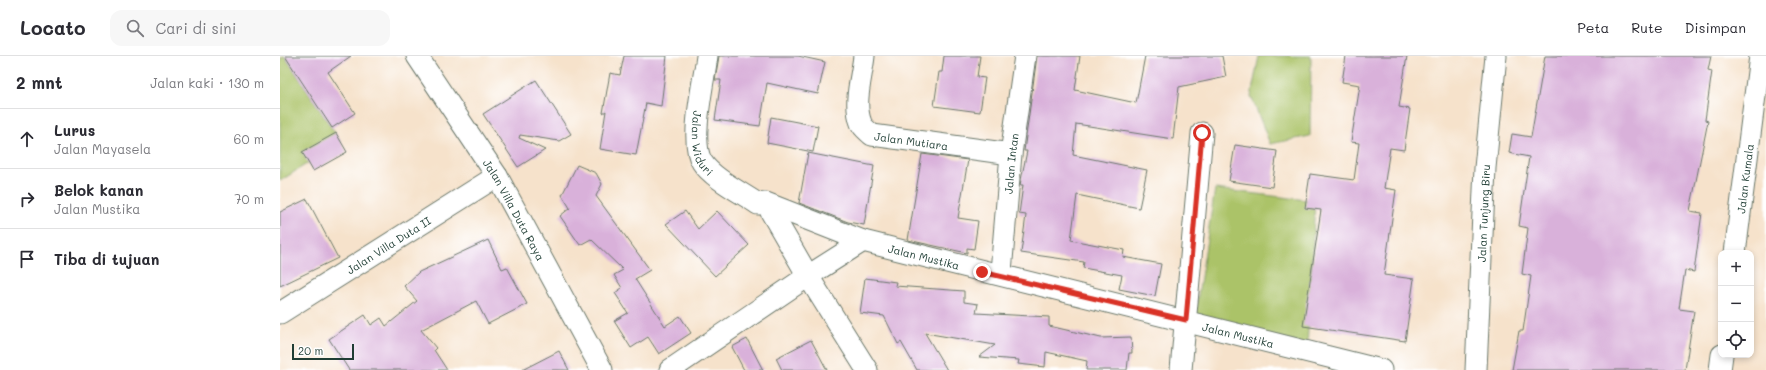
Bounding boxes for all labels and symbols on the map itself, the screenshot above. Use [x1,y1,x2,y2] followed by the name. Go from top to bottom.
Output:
[689,110,717,179] street label: Jalan Widuri
[1193,124,1211,142] route start
[874,128,949,153] street label: Jalan Mutiara
[1000,132,1021,194] street label: Jalan Intan
[1733,143,1756,214] street label: Jalan Kumala
[480,156,549,263] street label: Jalan Villa Duta Raya
[1473,163,1493,262] street label: Jalan Tunjung Biru
[343,212,433,277] street label: Jalan Villa Duta II
[887,240,961,272] street label: Jalan Mustika
[973,263,991,281] route end
[1201,318,1276,351] street label: Jalan Mustika
[292,342,354,361] scale bar

